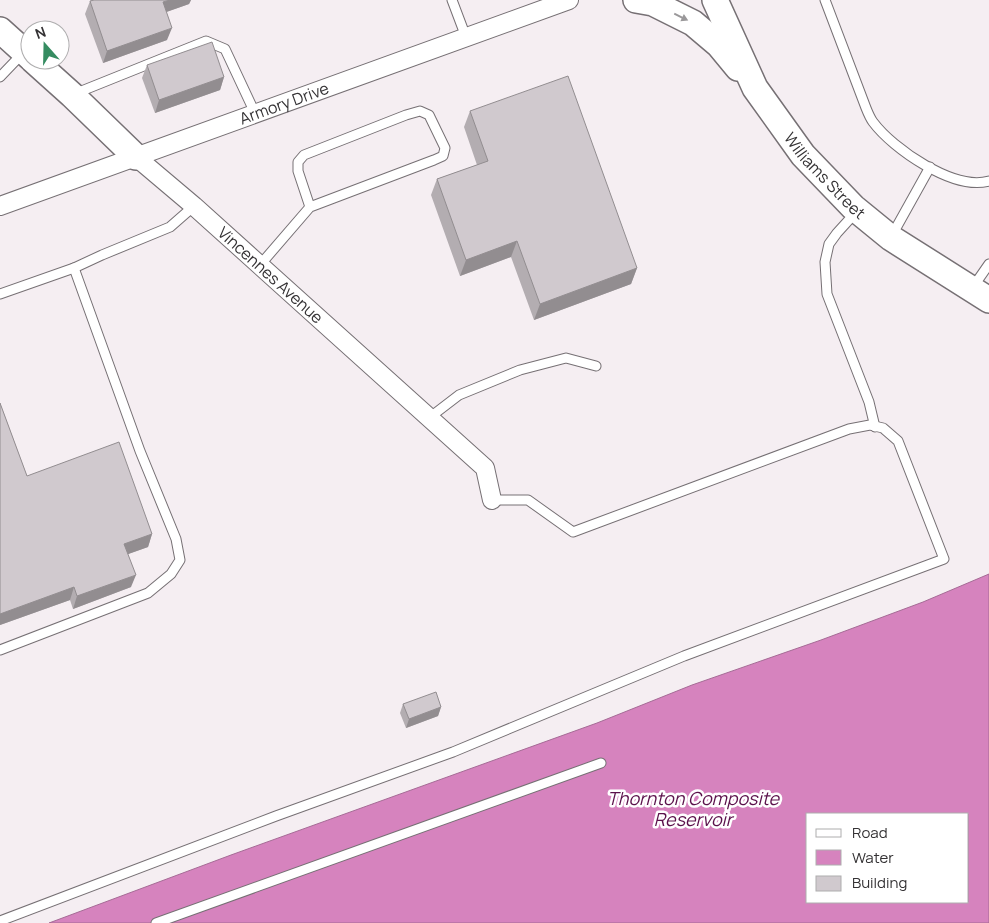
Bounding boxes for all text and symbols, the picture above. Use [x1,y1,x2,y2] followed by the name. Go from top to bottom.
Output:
[674,13,689,22] one-way arrow
[20,20,70,70] north arrow
[32,22,48,43] text: N
[236,77,332,129] street label: Armory Drive
[779,128,870,224] street label: Williams Street
[213,222,328,328] street label: Vincennes Avenue
[607,786,781,831] water label: Thornton Composite Reservoir
[806,813,969,903] legend
[852,822,888,843] text: Road
[852,847,894,868] text: Water
[852,872,907,893] text: Building

